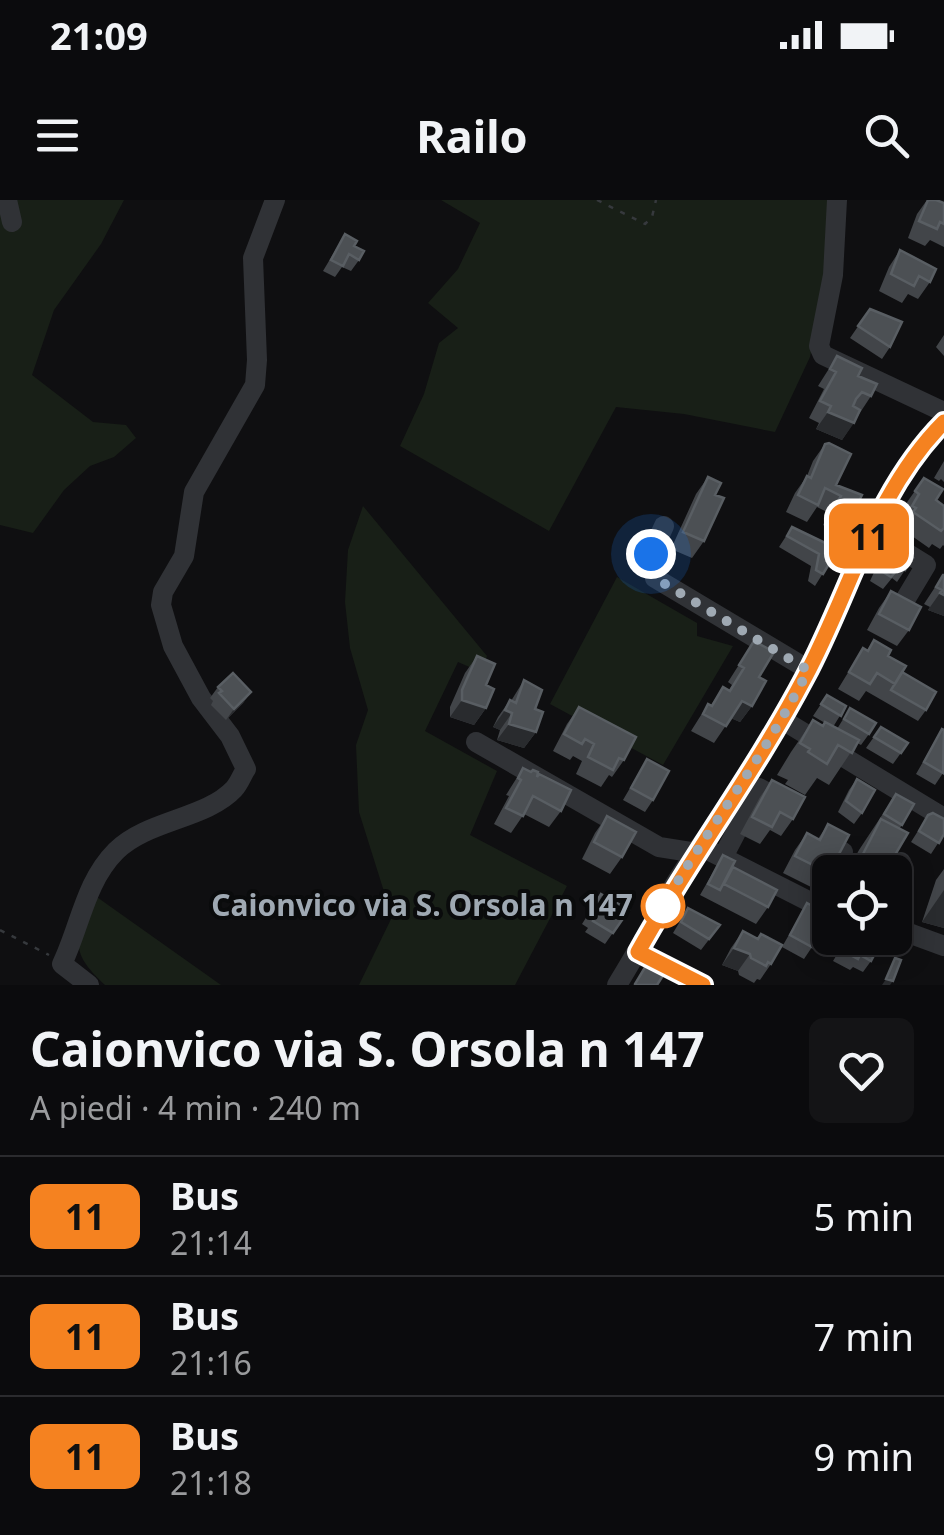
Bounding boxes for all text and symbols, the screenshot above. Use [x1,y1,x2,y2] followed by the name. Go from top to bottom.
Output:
[50,9,148,61] text: 21:09
[416,105,528,166] text: Railo
[30,108,85,163] icon: menu
[859,108,914,163] icon: search
[824,504,914,568] line badge: 11
[849,513,889,560] text: 11
[626,529,676,579] your location
[812,855,912,955] map controls
[812,855,912,955] button: locate
[211,884,633,925] place label: Caionvico via S. Orsola n 147
[642,885,684,927] marker: Caionvico via S. Orsola n 147
[30,1016,705,1081] text: Caionvico via S. Orsola n 147
[809,1018,914,1123] button: heart
[30,1086,361,1129] text: A piedi · 4 min · 240 m
[170,1169,239,1221] text: Bus
[814,1190,914,1242] text: 5 min
[65,1193,105,1240] text: 11
[170,1221,252,1264] text: 21:14
[170,1289,239,1341] text: Bus
[814,1310,914,1362] text: 7 min
[65,1313,105,1360] text: 11
[170,1341,252,1384] text: 21:16
[170,1409,239,1461] text: Bus
[814,1430,914,1482] text: 9 min
[65,1433,105,1480] text: 11
[170,1461,252,1504] text: 21:18

